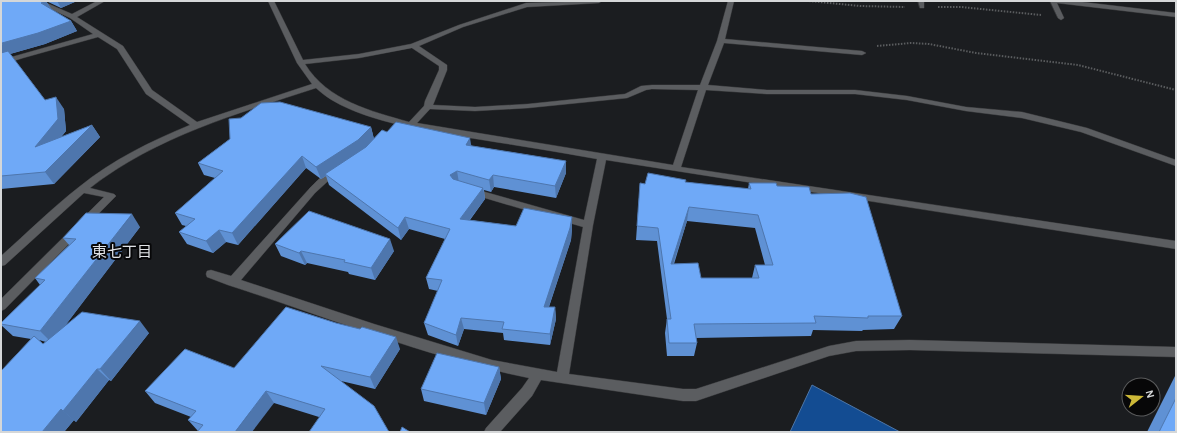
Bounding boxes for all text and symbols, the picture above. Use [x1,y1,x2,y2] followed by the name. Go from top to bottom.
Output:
[92,244,152,260] district label: 東七丁目
[1121,377,1161,417] north arrow
[1144,389,1156,399] text: N

